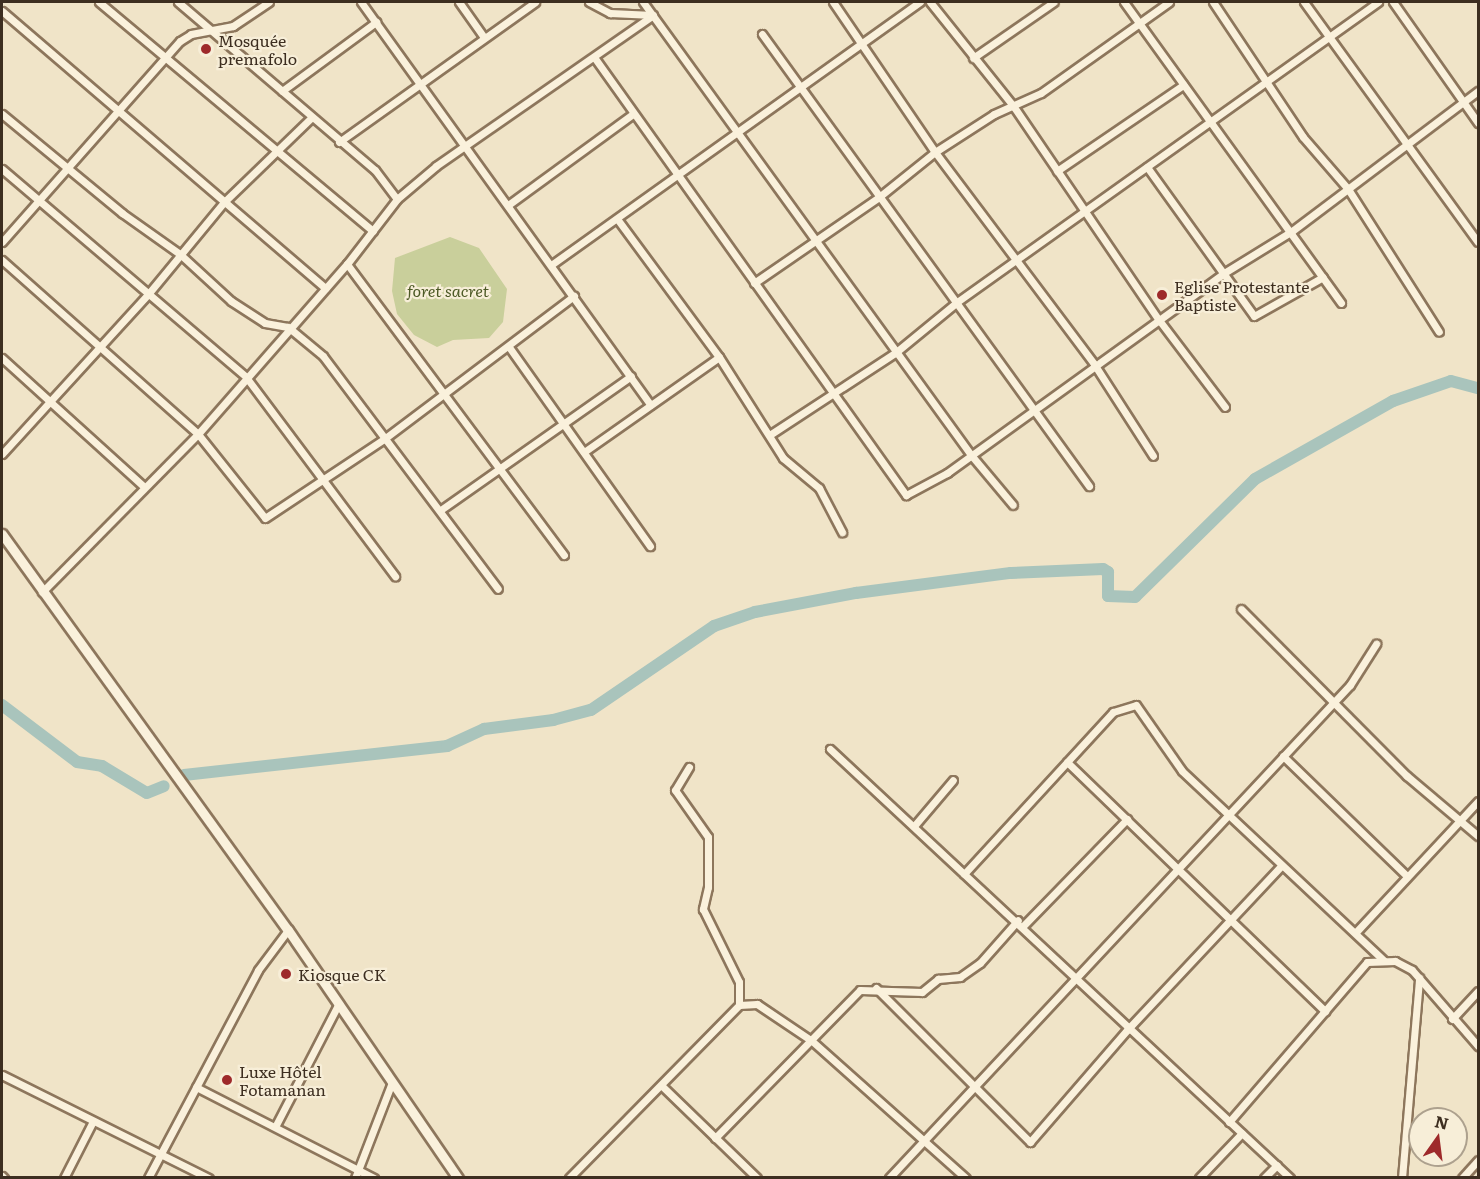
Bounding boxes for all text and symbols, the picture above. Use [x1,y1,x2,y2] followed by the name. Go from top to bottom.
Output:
[218,30,297,68] place label: Mosquée premafolo
[199,42,213,56] marker: Mosquée premafolo
[1174,276,1310,314] place label: Eglise Protestante Baptiste
[407,280,489,300] park label: foret sacret
[1155,288,1169,302] marker: Eglise Protestante Baptiste
[298,964,386,984] place label: Kiosque CK
[279,967,293,981] marker: Kiosque CK
[239,1061,326,1099] place label: Luxe Hôtel Fotamanan
[220,1073,234,1087] marker: Luxe Hôtel Fotamanan
[1408,1107,1468,1167] north arrow
[1432,1108,1451,1135] text: N

